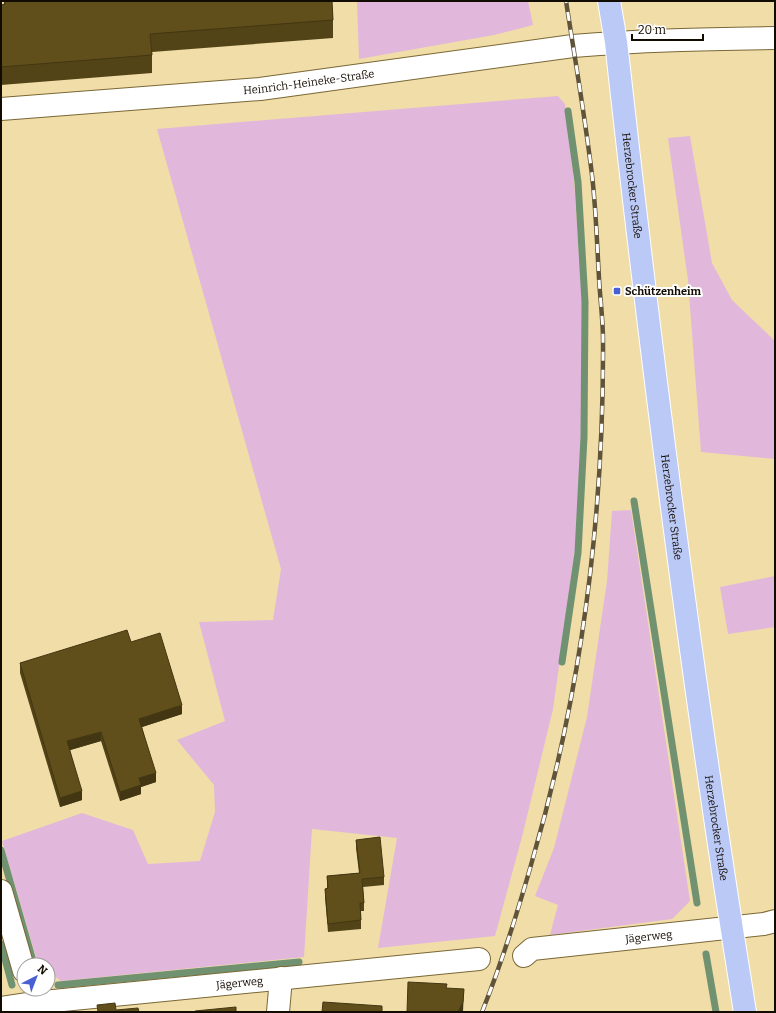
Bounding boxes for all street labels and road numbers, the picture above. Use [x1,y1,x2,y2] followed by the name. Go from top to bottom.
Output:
[243,67,375,97] street label: Heinrich-Heineke-Straße
[620,132,645,239] street label: Herzebrocker Straße
[659,453,685,561] street label: Herzebrocker Straße
[702,774,731,882] street label: Herzebrocker Straße
[624,927,673,946] street label: Jägerweg
[214,974,264,992] street label: Jägerweg

